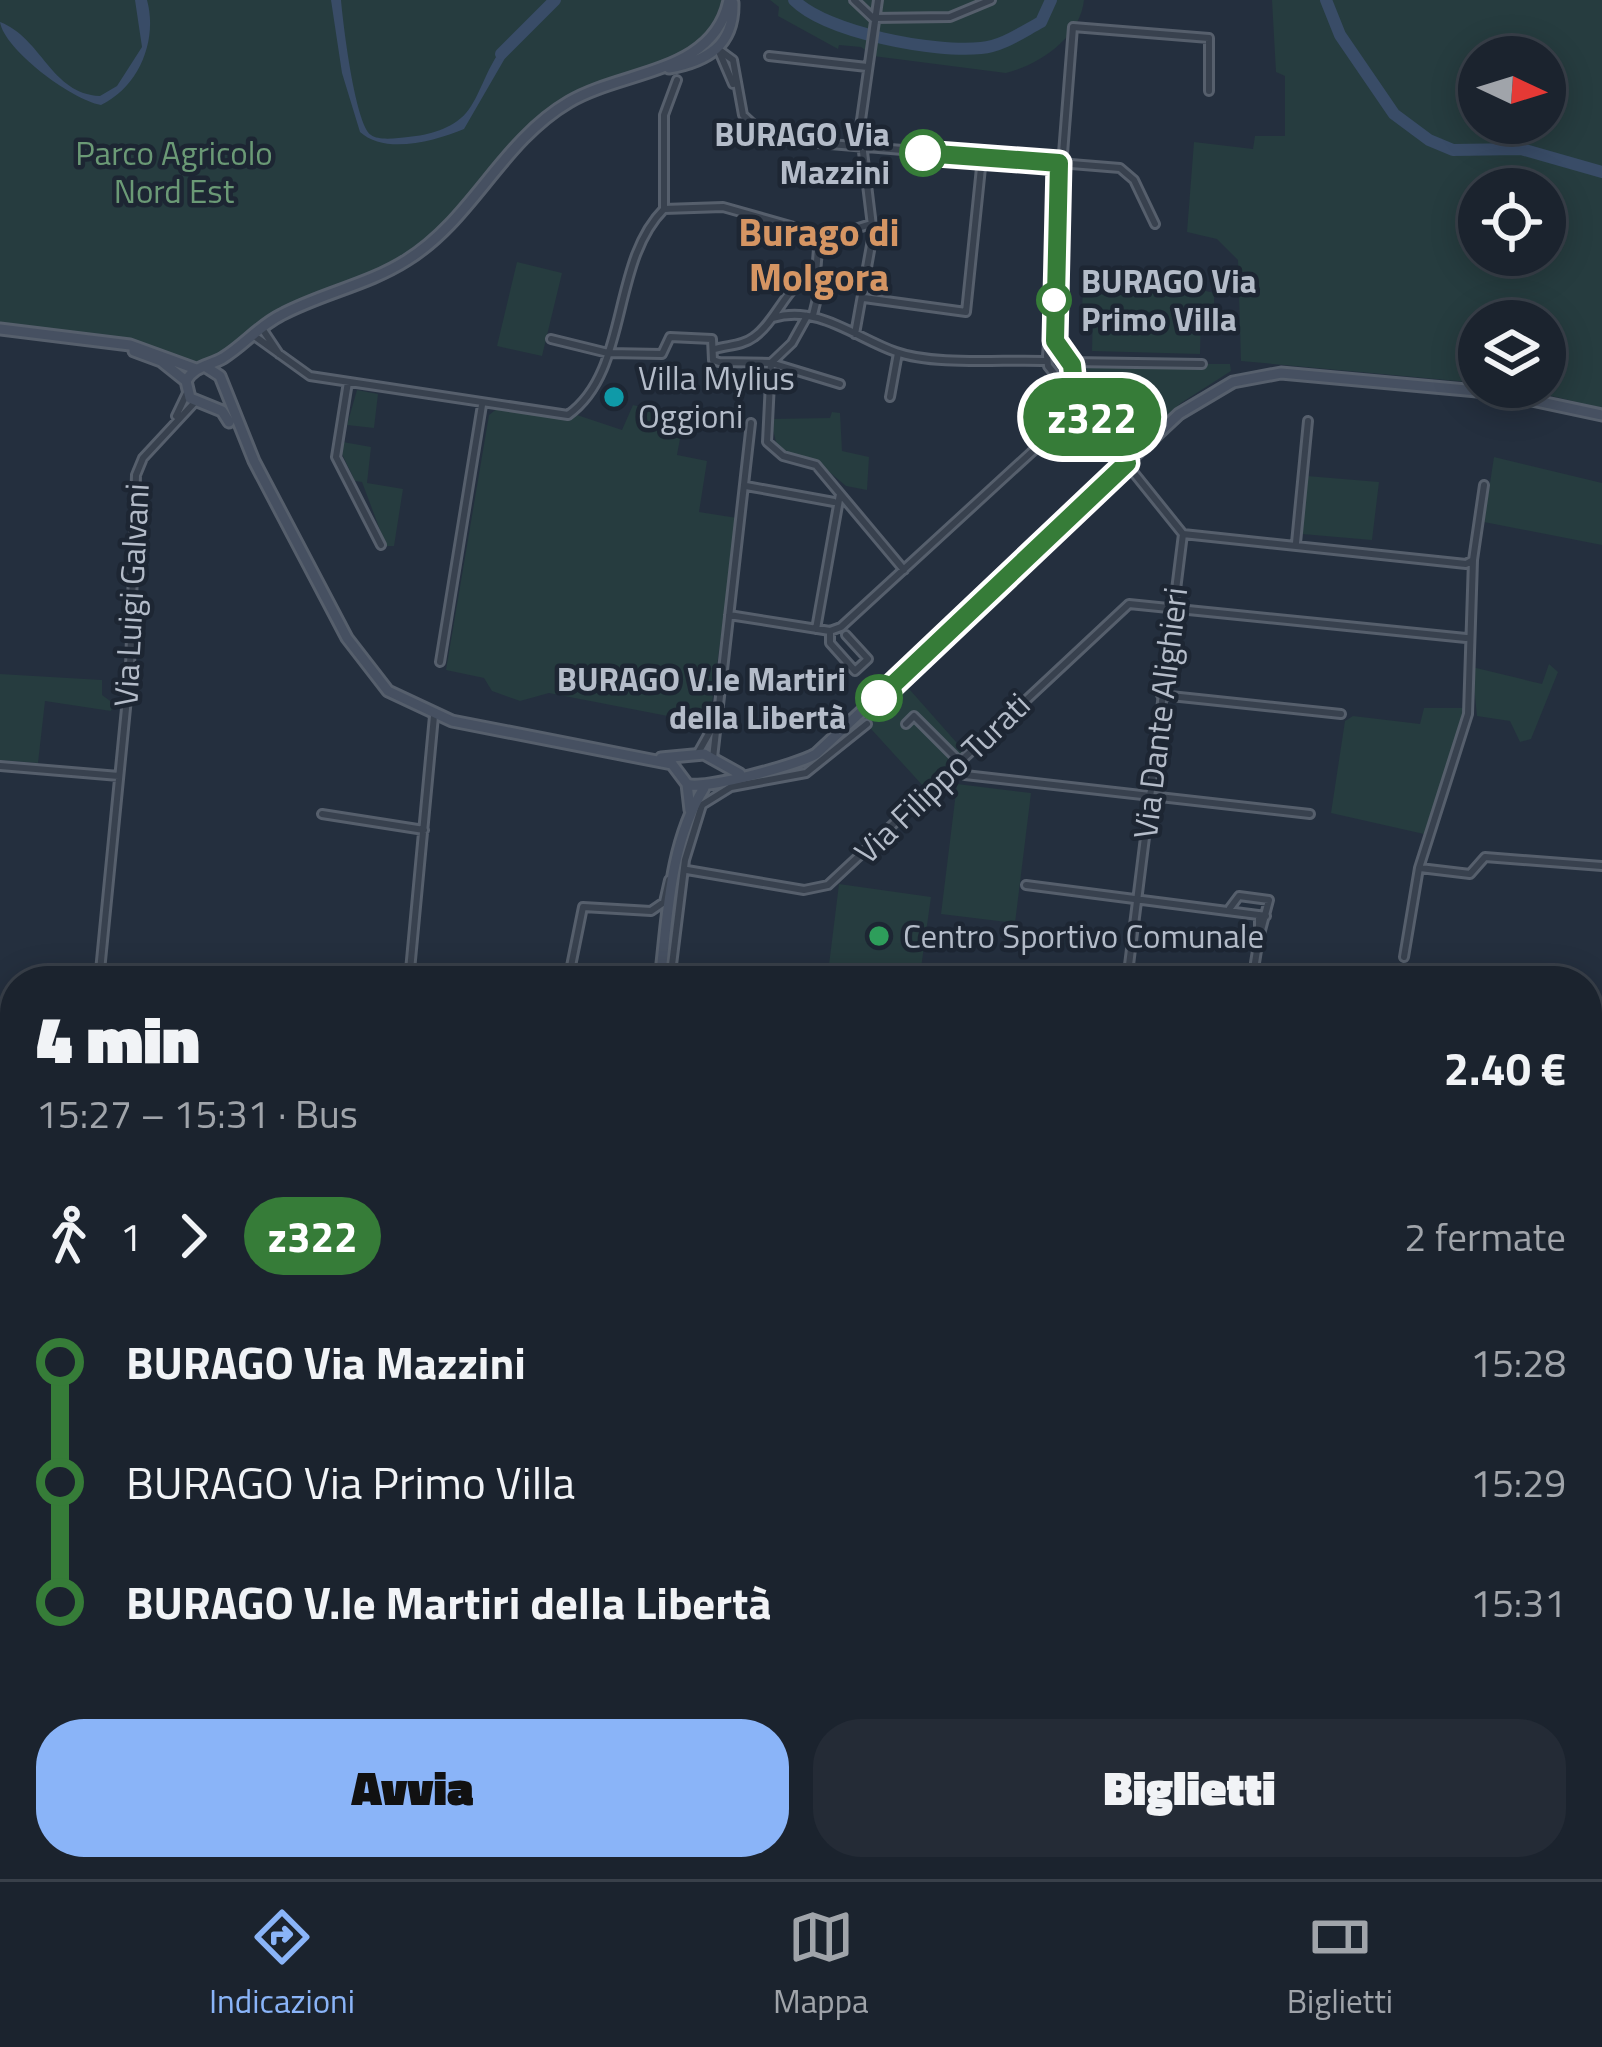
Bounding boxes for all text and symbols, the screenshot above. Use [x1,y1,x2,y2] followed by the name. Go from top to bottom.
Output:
[1458,36,1566,144] north arrow
[1458,36,1566,408] map controls
[714,109,890,197] place label: BURAGO Via Mazzini
[75,128,273,216] park label: Parco Agricolo Nord Est
[901,131,945,175] marker: BURAGO Via Mazzini
[1458,168,1566,276] button: locate
[738,202,900,306] district label: Burago di Molgora
[1081,256,1257,344] place label: BURAGO Via Primo Villa
[1038,284,1070,316] marker: BURAGO Via Primo Villa
[1458,300,1566,408] button: layers
[638,353,795,441] place label: Villa Mylius Oggioni
[1008,378,1176,456] line badge: z322
[601,384,627,410] marker: Villa Mylius Oggioni
[1047,385,1137,449] text: z322
[100,482,162,708] street label: Via Luigi Galvani
[1120,584,1200,842] street label: Via Dante Alighieri
[557,654,846,742] place label: BURAGO V.le Martiri della Libertà
[857,676,901,720] marker: BURAGO V.le Martiri della Libertà
[843,681,1041,875] street label: Via Filippo Turati
[903,911,1264,961] place label: Centro Sportivo Comunale
[866,923,892,949] marker: Centro Sportivo Comunale
[36,988,200,1089] text: 4 min
[1444,1034,1566,1102] text: 2.40 €
[36,1084,358,1143] text: 15:27 – 15:31 · Bus
[36,1203,102,1269] icon: walk
[160,1203,226,1269] icon: forward
[268,1204,357,1268] text: z322
[120,1207,142,1266] text: 1
[1404,1207,1566,1266] text: 2 fermate
[126,1328,526,1396] text: BURAGO Via Mazzini
[1470,1333,1566,1392] text: 15:28
[126,1448,575,1516] text: BURAGO Via Primo Villa
[1470,1453,1566,1512] text: 15:29
[126,1568,771,1636] text: BURAGO V.le Martiri della Libertà
[1470,1573,1566,1632] text: 15:31
[36,1719,789,1857] button: Avvia
[813,1719,1566,1857] button: Biglietti
[209,1904,355,2026] tab: Indicazioni
[773,1904,869,2026] tab: Mappa
[1287,1904,1393,2026] tab: Biglietti

